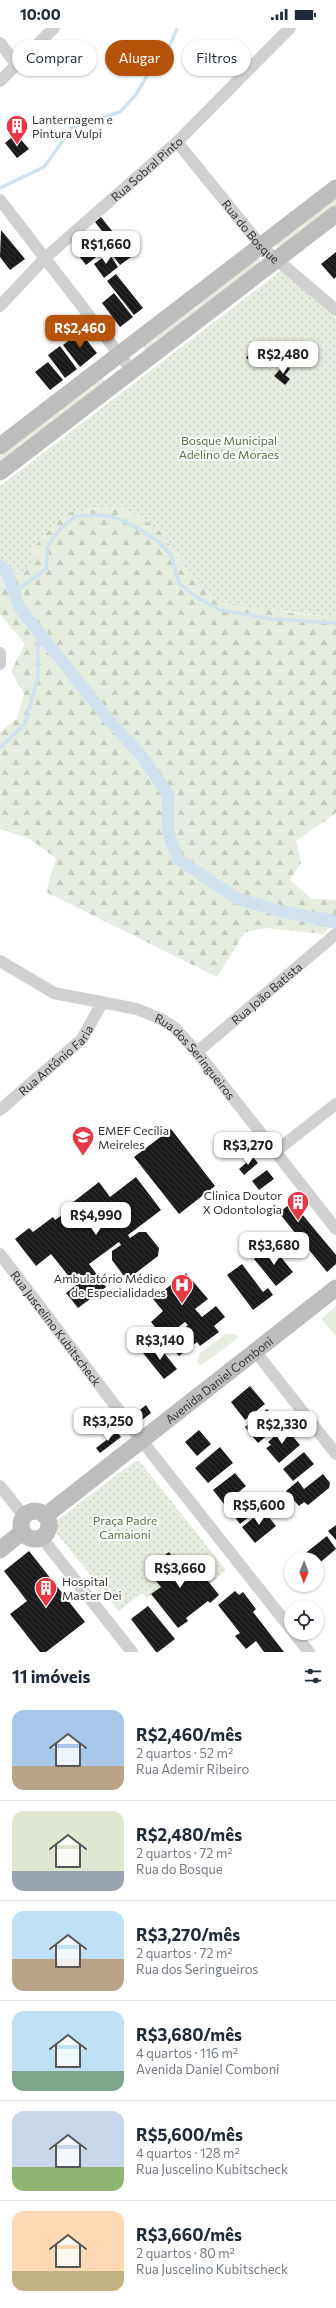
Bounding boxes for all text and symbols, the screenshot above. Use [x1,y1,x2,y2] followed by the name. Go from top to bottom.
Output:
[20,5,61,23] text: 10:00
[12,40,97,76] chip: Comprar
[105,40,174,76] chip: Alugar
[182,40,251,76] chip: Filtros
[32,112,113,140] place label: Lanternagem e Pintura Vulpi
[4,113,30,146] building icon: Lanternagem e Pintura Vulpi
[108,134,185,204] street label: Rua Sobral Pinto
[219,197,282,266] street label: Rua do Bosque
[69,231,143,265] pin: R$1,660
[81,236,131,252] text: R$1,660
[43,315,117,349] pin: R$2,460
[54,320,106,336] text: R$2,460
[246,341,320,375] pin: R$2,480
[257,346,309,362] text: R$2,480
[179,433,279,461] park label: Bosque Municipal Adelino de Moraes
[228,959,305,1027] street label: Rua João Batista
[153,1010,238,1102] street label: Rua dos Seringueiros
[15,1022,95,1098] street label: Rua Antônio Faria
[98,1123,169,1151] place label: EMEF Cecília Meireles
[70,1124,96,1157] school or university icon: EMEF Cecília Meireles
[211,1132,285,1166] pin: R$3,270
[223,1137,273,1153] text: R$3,270
[203,1188,282,1216] place label: Clinica Doutor X Odontologia
[285,1189,311,1222] building icon: Clinica Doutor X Odontologia
[59,1202,133,1236] pin: R$4,990
[70,1207,122,1223] text: R$4,990
[237,1232,311,1266] pin: R$3,680
[248,1237,300,1253] text: R$3,680
[8,1268,105,1389] street label: Rua Juscelino Kubitscheck
[54,1271,166,1299] place label: Ambulatório Médico de Especialidades
[169,1272,195,1305] hospital icon: Ambulatório Médico de Especialidades
[123,1327,197,1361] pin: R$3,140
[136,1332,184,1348] text: R$3,140
[162,1333,275,1426] street label: Avenida Daniel Comboni
[71,1408,145,1442] pin: R$3,250
[245,1411,319,1445] pin: R$2,330
[83,1413,133,1429] text: R$3,250
[257,1416,307,1432] text: R$2,330
[222,1492,296,1526] pin: R$5,600
[233,1497,285,1513] text: R$5,600
[93,1513,157,1541] park label: Praça Padre Camaioni
[284,1552,324,1592] north arrow
[284,1552,324,1640] map controls
[143,1555,217,1589] pin: R$3,660
[154,1560,206,1576] text: R$3,660
[62,1574,122,1602] place label: Hospital Master Dei
[33,1575,59,1608] building icon: Hospital Master Dei
[284,1600,324,1640] button: locate
[302,1665,324,1687] icon: filters
[12,1666,90,1687] text: 11 imóveis
[136,1724,242,1745] text: R$2,460/mês
[44,1726,92,1774] icon: home
[136,1745,233,1761] text: 2 quartos · 52 m²
[136,1761,249,1777] text: Rua Ademir Ribeiro
[136,1824,242,1845] text: R$2,480/mês
[44,1827,92,1875] icon: home
[136,1845,233,1861] text: 2 quartos · 72 m²
[136,1861,223,1877] text: Rua do Bosque
[136,1924,240,1945] text: R$3,270/mês
[44,1927,92,1975] icon: home
[136,1945,233,1961] text: 2 quartos · 72 m²
[136,1961,258,1977] text: Rua dos Seringueiros
[136,2024,242,2045] text: R$3,680/mês
[44,2027,92,2075] icon: home
[136,2045,238,2061] text: 4 quartos · 116 m²
[136,2061,279,2077] text: Avenida Daniel Comboni
[136,2124,243,2145] text: R$5,600/mês
[44,2127,92,2175] icon: home
[136,2145,240,2161] text: 4 quartos · 128 m²
[136,2161,288,2177] text: Rua Juscelino Kubitscheck
[136,2224,242,2245] text: R$3,660/mês
[44,2227,92,2275] icon: home
[136,2245,235,2261] text: 2 quartos · 80 m²
[136,2261,288,2277] text: Rua Juscelino Kubitscheck

